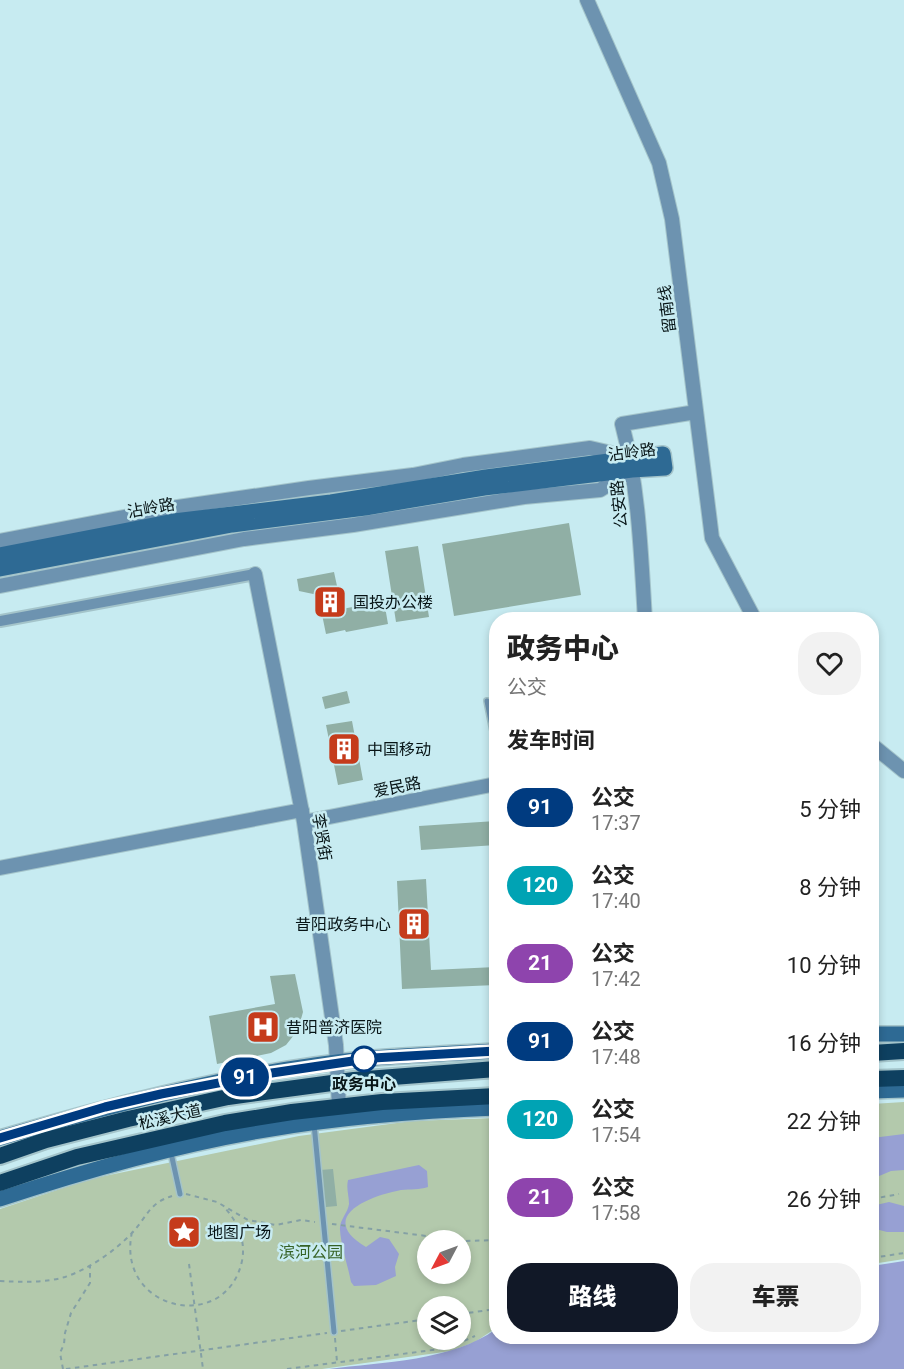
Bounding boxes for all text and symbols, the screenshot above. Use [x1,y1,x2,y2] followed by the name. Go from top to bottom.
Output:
[655,284,679,334] street label: 留南线
[607,440,657,464] street label: 沾岭路
[607,479,631,529] street label: 公安路
[126,494,176,522] street label: 沾岭路
[312,584,348,620] building icon: 国投办公楼
[353,593,433,612] place label: 国投办公楼
[507,632,619,665] text: 政务中心
[798,632,861,695] button: heart
[507,675,547,699] text: 公交
[507,728,595,753] text: 发车时间
[326,731,362,767] building icon: 中国移动
[367,740,431,759] place label: 中国移动
[372,773,422,801] street label: 爱民路
[591,785,635,810] text: 公交
[528,795,552,819] text: 91
[799,797,861,822] text: 5 分钟
[591,811,641,835] text: 17:37
[309,812,335,862] street label: 李贤街
[591,863,635,888] text: 公交
[522,873,558,897] text: 120
[799,875,861,900] text: 8 分钟
[591,889,641,913] text: 17:40
[396,906,432,942] building icon: 昔阳政务中心
[295,915,391,934] place label: 昔阳政务中心
[591,941,635,966] text: 公交
[528,951,552,975] text: 21
[787,953,861,978] text: 10 分钟
[591,967,641,991] text: 17:42
[245,1009,281,1045] hospital icon: 昔阳普济医院
[286,1018,382,1037] place label: 昔阳普济医院
[591,1019,635,1044] text: 公交
[528,1029,552,1053] text: 91
[787,1031,861,1056] text: 16 分钟
[591,1045,641,1069] text: 17:48
[351,1046,377,1072] marker: 政务中心
[218,1058,272,1096] line badge: 91
[233,1065,257,1089] text: 91
[332,1075,396,1094] place label: 政务中心
[591,1097,635,1122] text: 公交
[137,1101,203,1133] street label: 松溪大道
[522,1107,558,1131] text: 120
[787,1109,861,1134] text: 22 分钟
[591,1123,641,1147] text: 17:54
[591,1175,635,1200] text: 公交
[528,1185,552,1209] text: 21
[787,1187,861,1212] text: 26 分钟
[591,1201,641,1225] text: 17:58
[166,1214,202,1250] place icon: 地图广场
[207,1223,271,1242] place label: 地图广场
[417,1230,471,1284] north arrow
[417,1230,471,1350] map controls
[279,1243,343,1262] park label: 滨河公园
[507,1263,678,1332] button: 路线
[690,1263,861,1332] button: 车票
[417,1296,471,1350] button: layers

